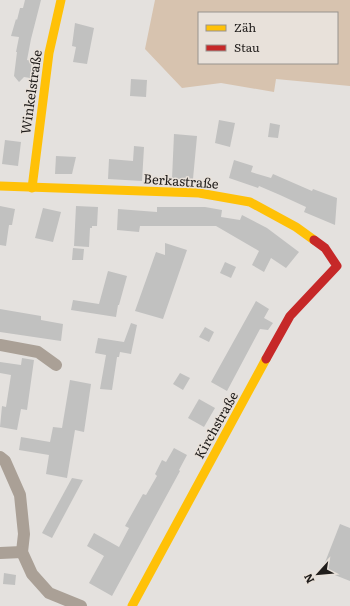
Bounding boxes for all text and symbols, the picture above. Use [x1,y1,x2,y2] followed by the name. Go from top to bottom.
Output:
[198,12,338,64] legend
[234,18,256,36] text: Zäh
[234,38,260,56] text: Stau
[15,48,46,135] street label: Winkelstraße
[143,168,220,193] street label: Berkastraße
[189,387,242,462] street label: Kirchstraße
[298,554,338,594] north arrow
[299,571,317,587] text: N

